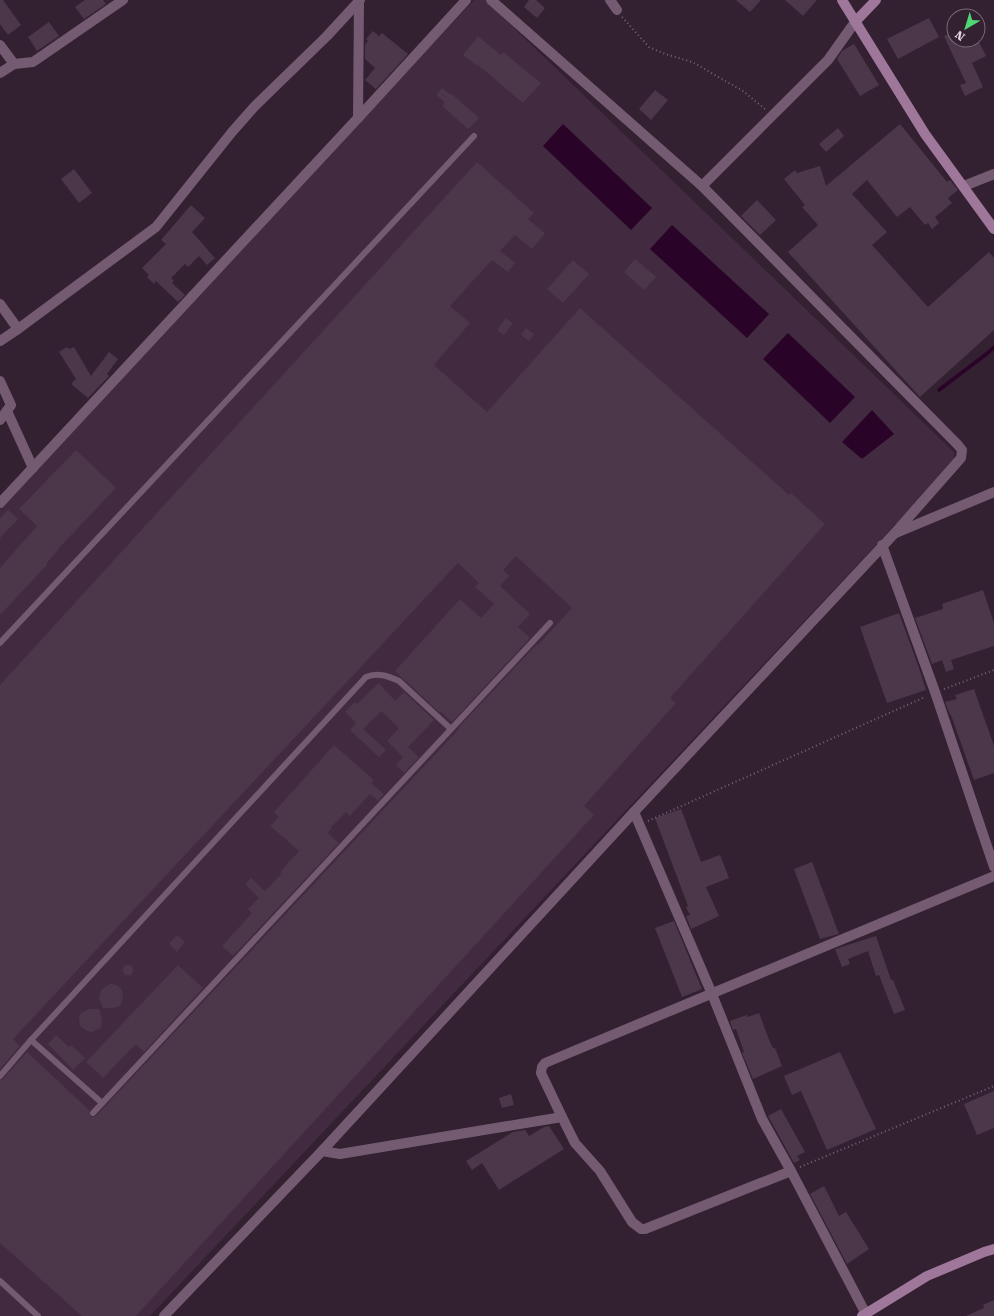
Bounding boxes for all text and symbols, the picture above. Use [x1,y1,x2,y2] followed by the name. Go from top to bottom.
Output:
[946,8,986,48] north arrow
[952,27,967,43] text: N

